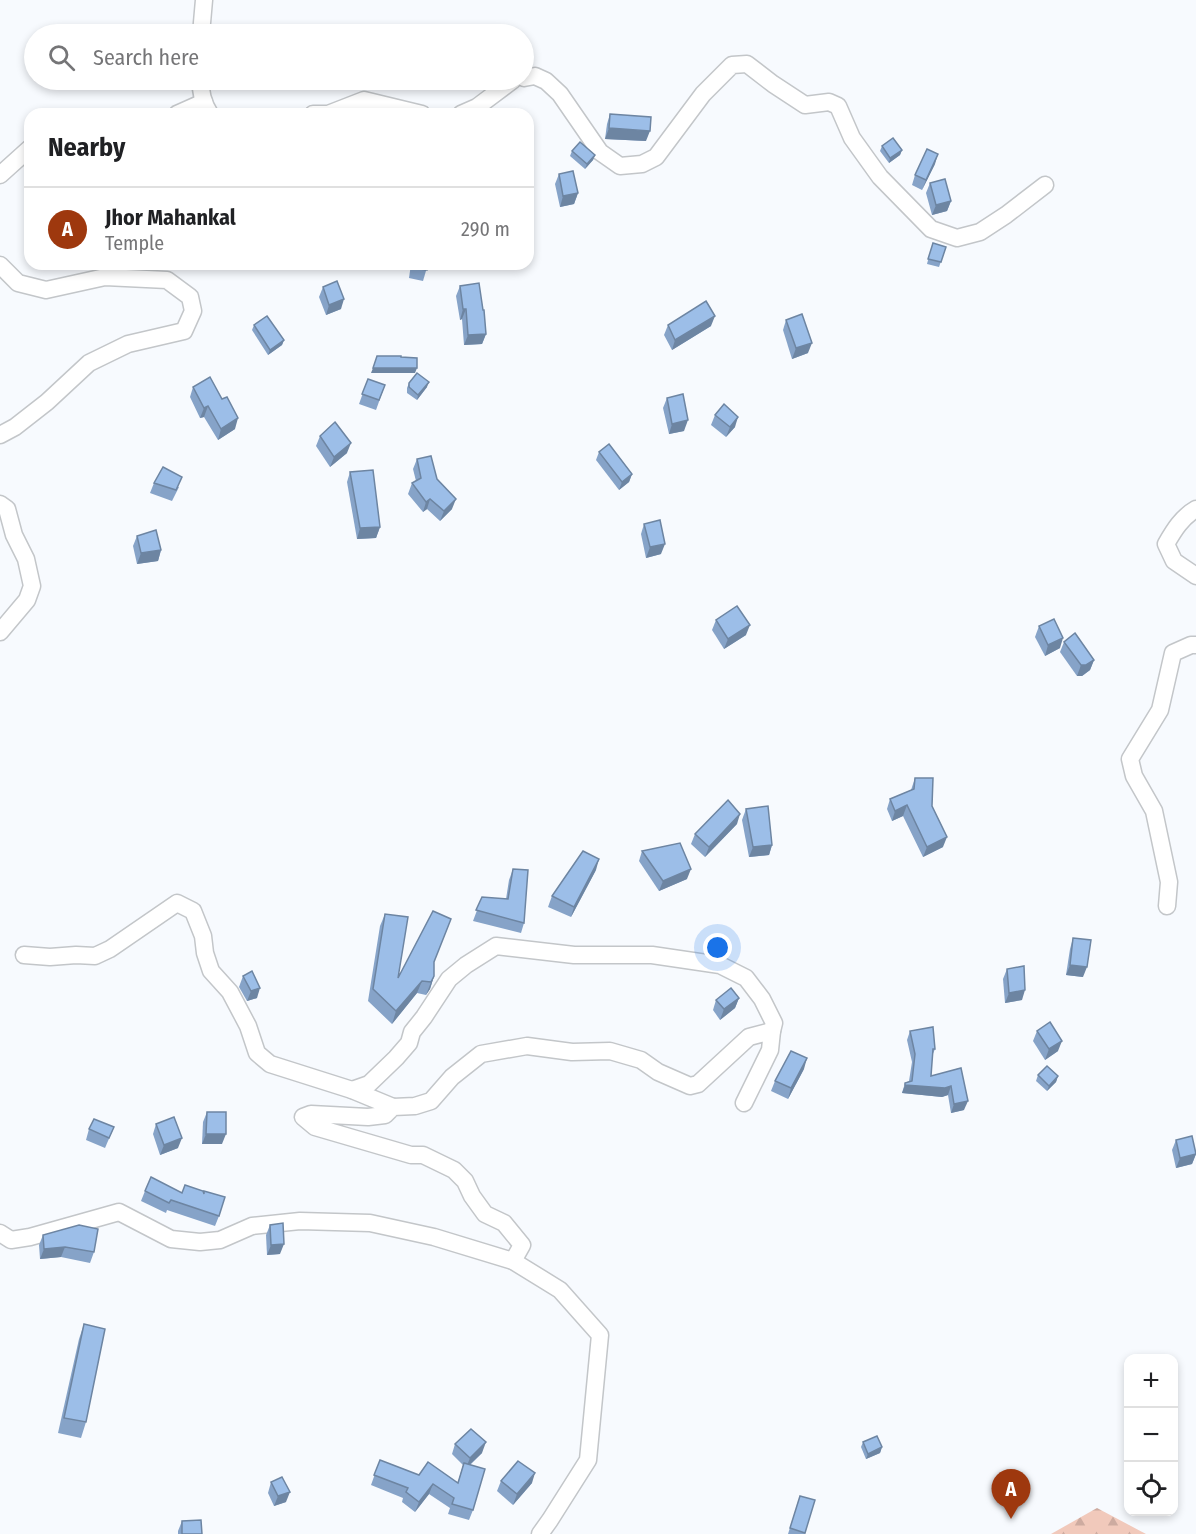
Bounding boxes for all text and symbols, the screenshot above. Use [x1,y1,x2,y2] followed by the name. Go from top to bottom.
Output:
[24,24,534,90] search box
[45,41,78,74] icon: search
[93,44,199,71] text: Search here
[48,132,125,163] text: Nearby
[105,204,236,231] text: Jhor Mahankal
[62,217,73,241] text: A
[461,217,510,241] text: 290 m
[105,231,164,255] text: Temple
[703,933,732,962] your location
[1124,1354,1178,1516] map controls
[1124,1354,1178,1408] button: +
[1124,1408,1178,1462] button: −
[1124,1462,1178,1516] button: locate
[992,1470,1030,1519] pin: A

